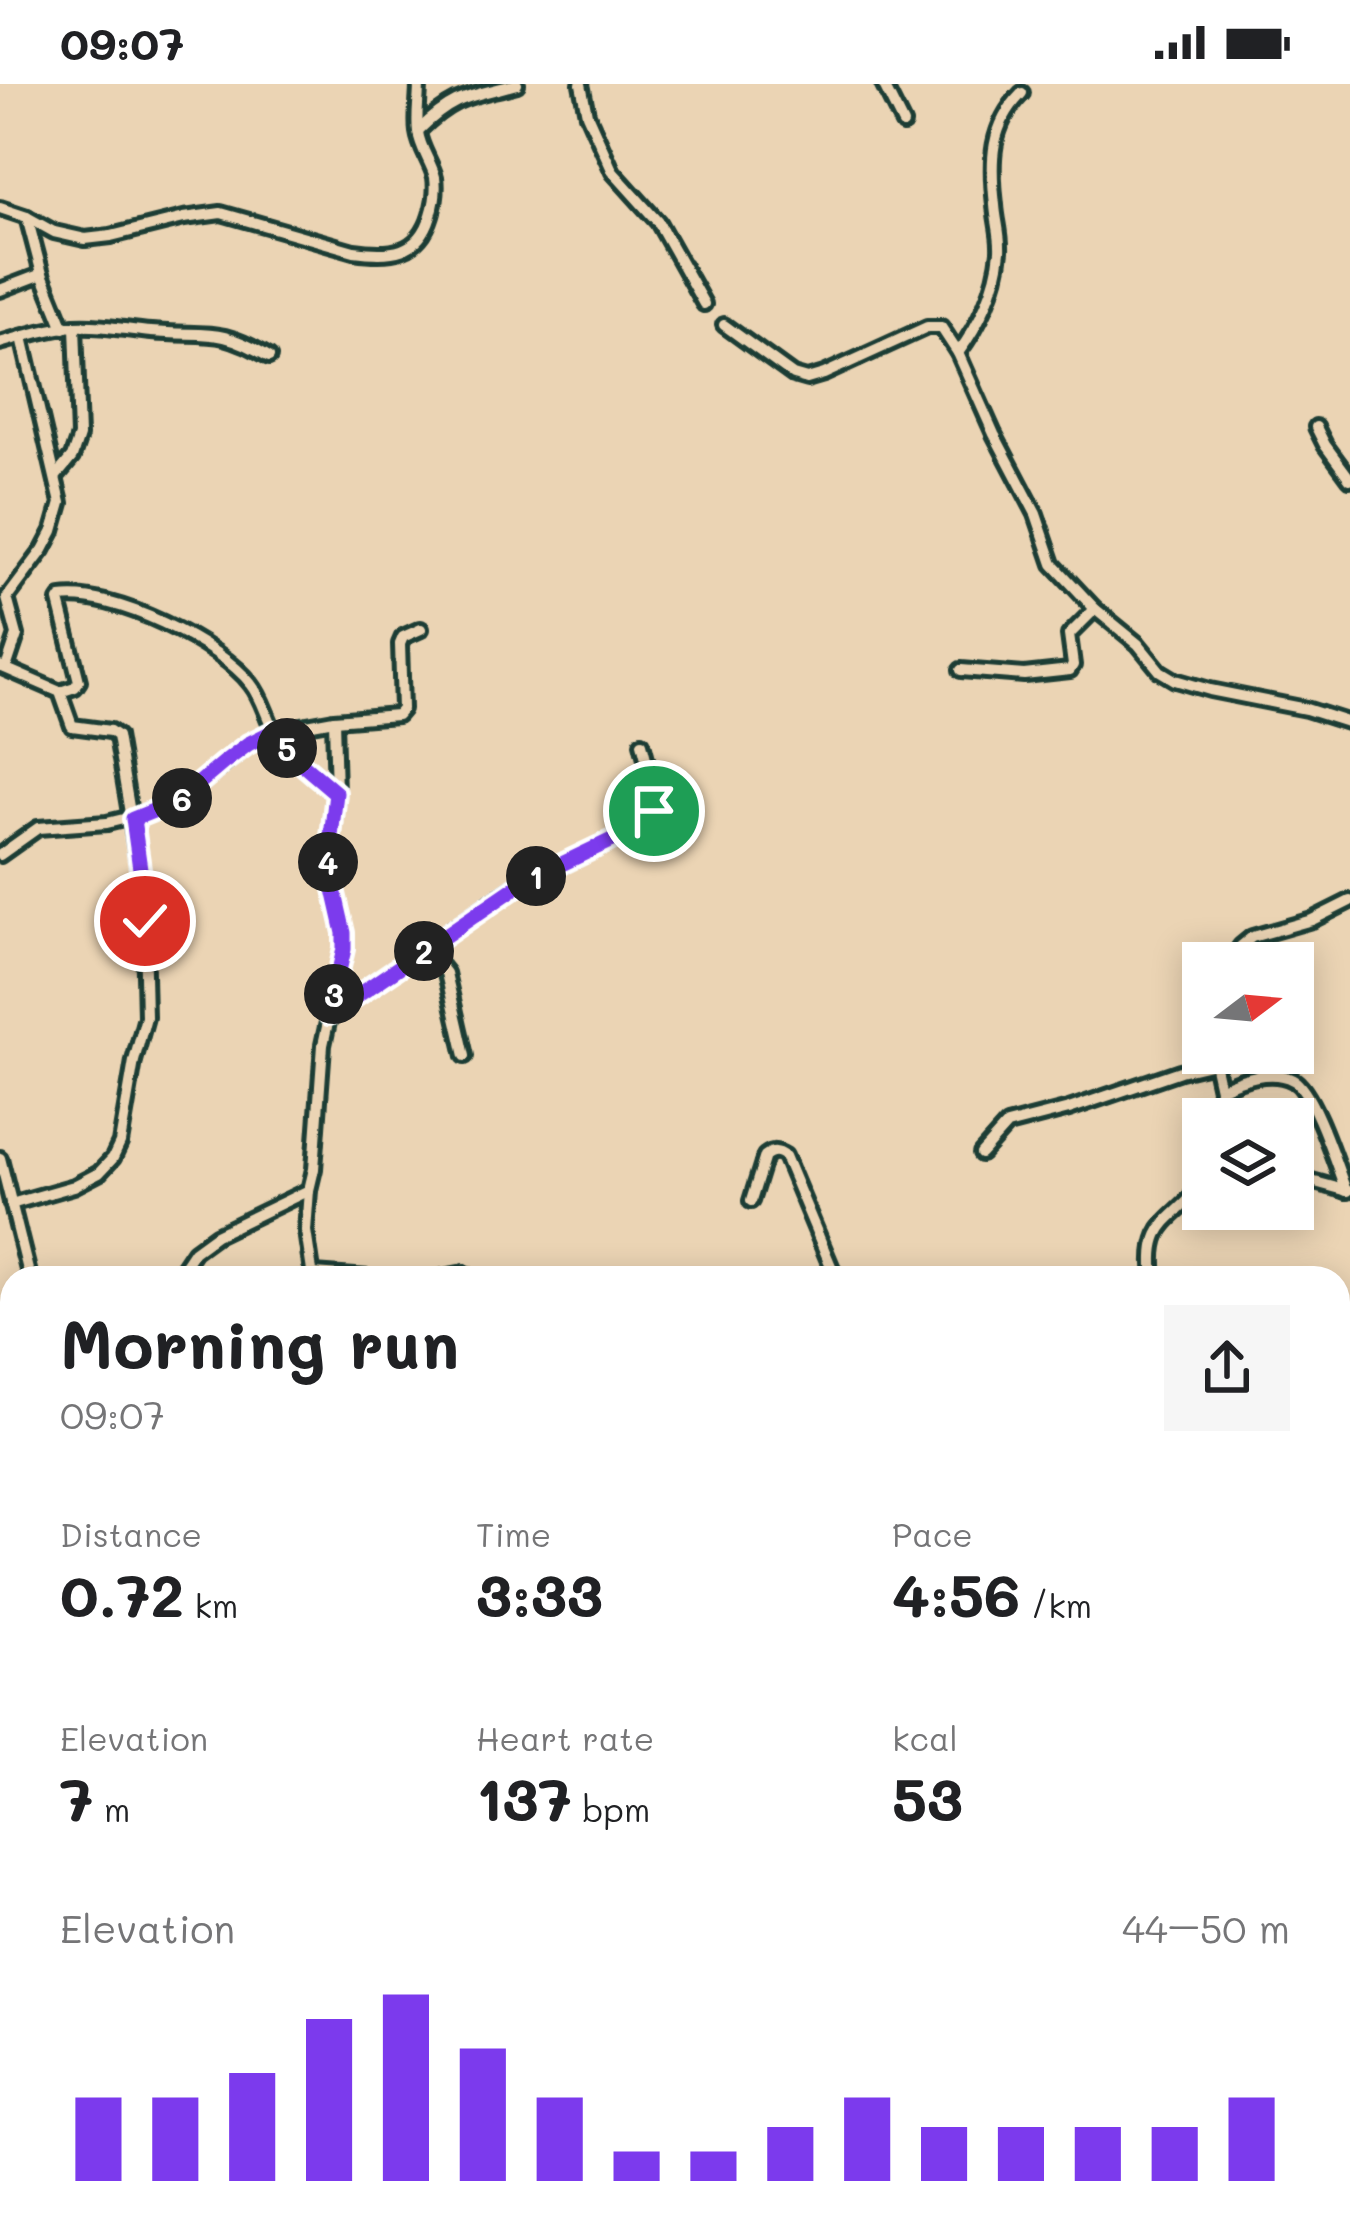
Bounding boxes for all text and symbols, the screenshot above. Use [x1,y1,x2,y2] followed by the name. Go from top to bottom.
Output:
[60,13,184,71] text: 09:07
[257,718,317,778] pin: 5
[277,726,297,769] text: 5
[603,760,705,862] pin
[152,768,212,828] pin: 6
[172,776,192,819] text: 6
[621,778,687,844] icon: arrive
[298,832,358,892] pin: 4
[318,840,338,883] text: 4
[506,846,566,906] pin: 1
[529,854,543,897] text: 1
[94,870,196,972] pin
[112,888,178,954] icon: check
[394,921,454,981] pin: 2
[415,929,433,972] text: 2
[1182,942,1314,1074] north arrow
[1182,942,1314,1230] map controls
[304,964,364,1024] pin: 3
[324,972,344,1015] text: 3
[1182,1098,1314,1230] button: layers
[60,1300,459,1386] text: Morning run
[1164,1305,1290,1431] button: share
[60,1388,165,1439] text: 09:07
[60,1512,202,1555] text: Distance
[476,1512,551,1555] text: Time
[892,1512,973,1555] text: Pace
[60,1555,184,1633] text: 0.72
[476,1555,603,1633] text: 3:33
[892,1555,1020,1633] text: 4:56
[184,1583,238,1626] text: km
[1020,1583,1092,1626] text: /km
[60,1716,208,1759] text: Elevation
[476,1716,654,1759] text: Heart rate
[892,1716,958,1759] text: kcal
[60,1759,93,1837] text: 7
[476,1759,572,1837] text: 137
[892,1759,963,1837] text: 53
[93,1787,130,1830] text: m
[572,1787,650,1830] text: bpm
[60,1902,235,1953] text: Elevation
[1122,1902,1290,1953] text: 44–50 m

